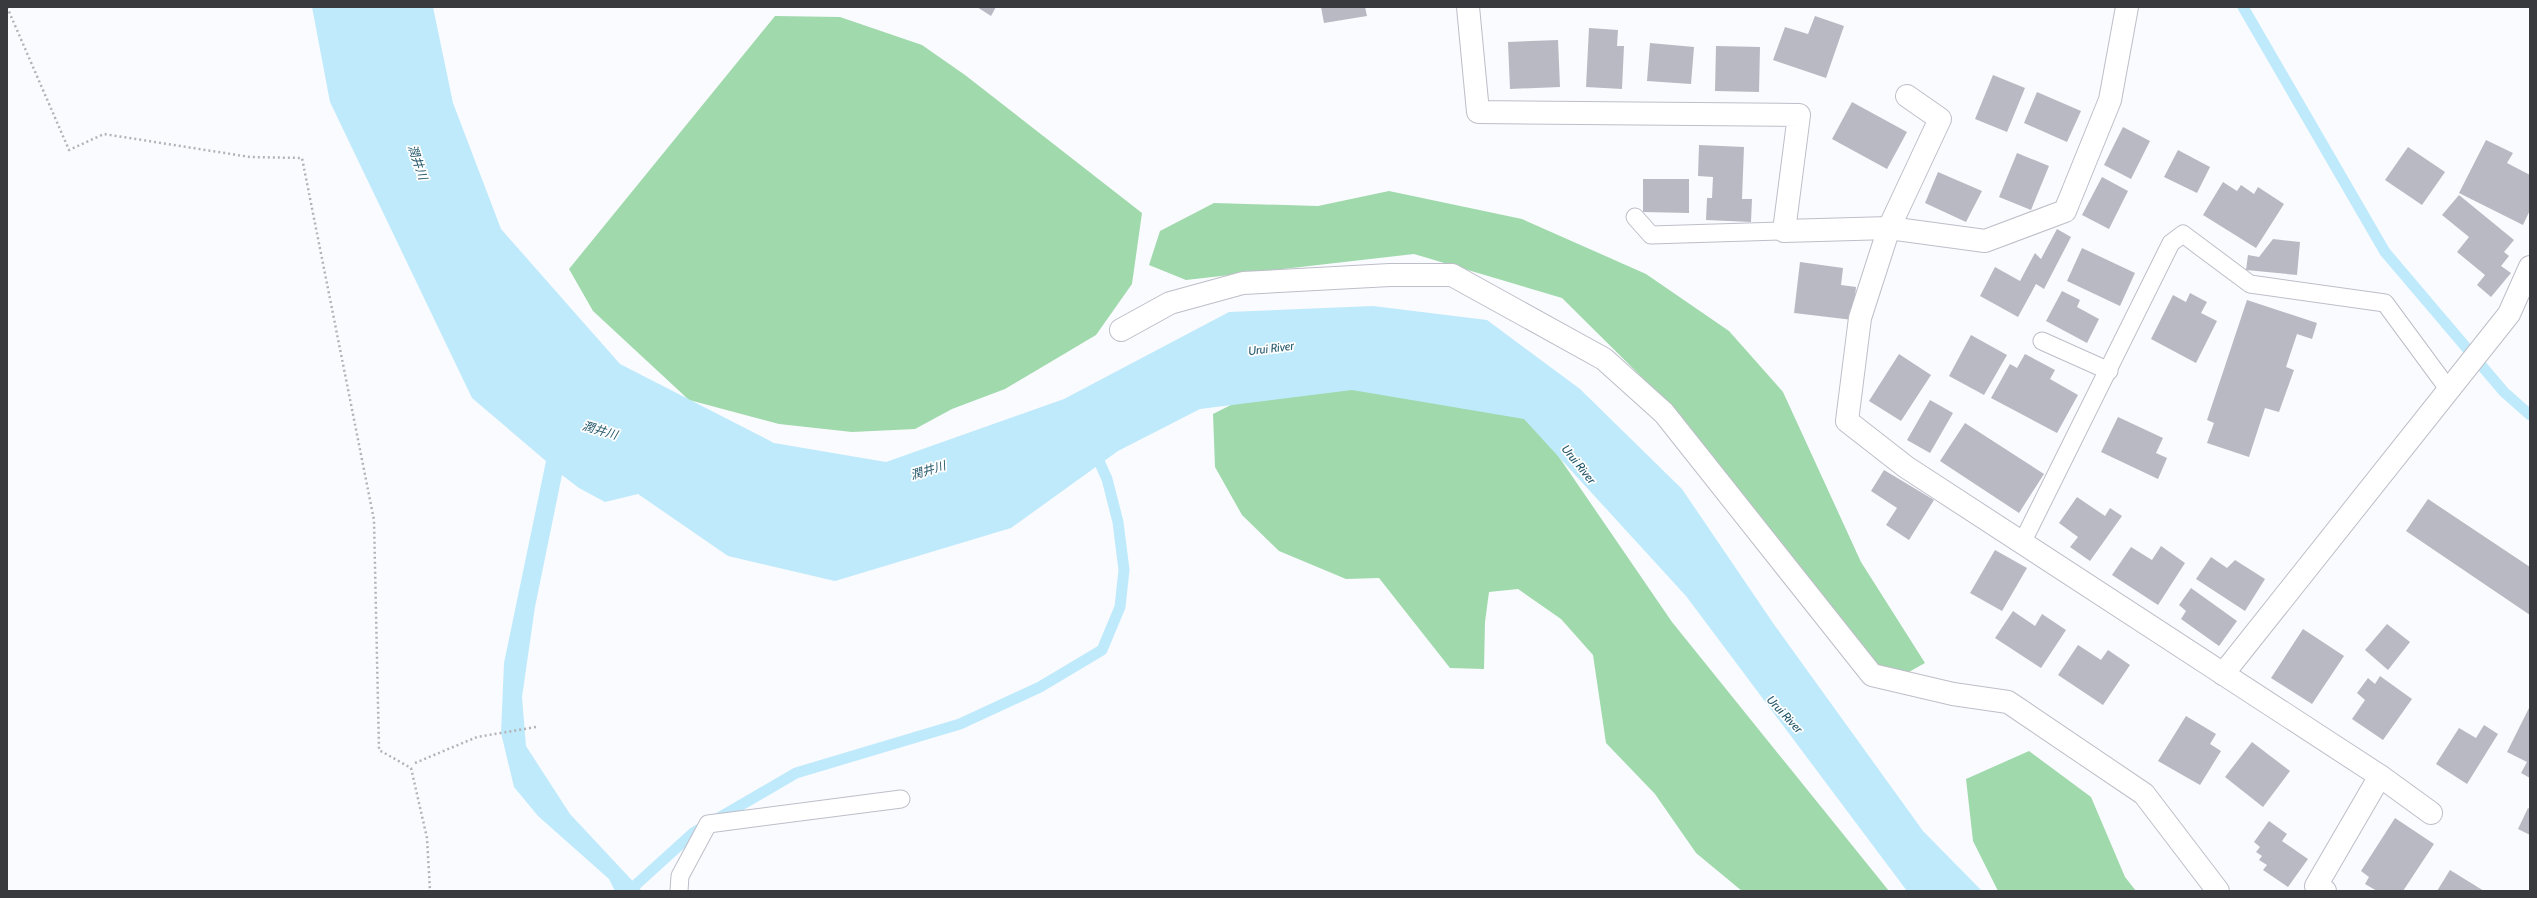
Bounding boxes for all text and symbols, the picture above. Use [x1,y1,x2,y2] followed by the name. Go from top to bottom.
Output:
[405,143,432,183] water label: 潤井川
[1247,338,1296,358] water label: Urui River
[581,418,621,443] water label: 潤井川
[1559,441,1600,488] water label: Urui River
[909,457,949,482] water label: 潤井川
[1764,692,1807,737] water label: Urui River

